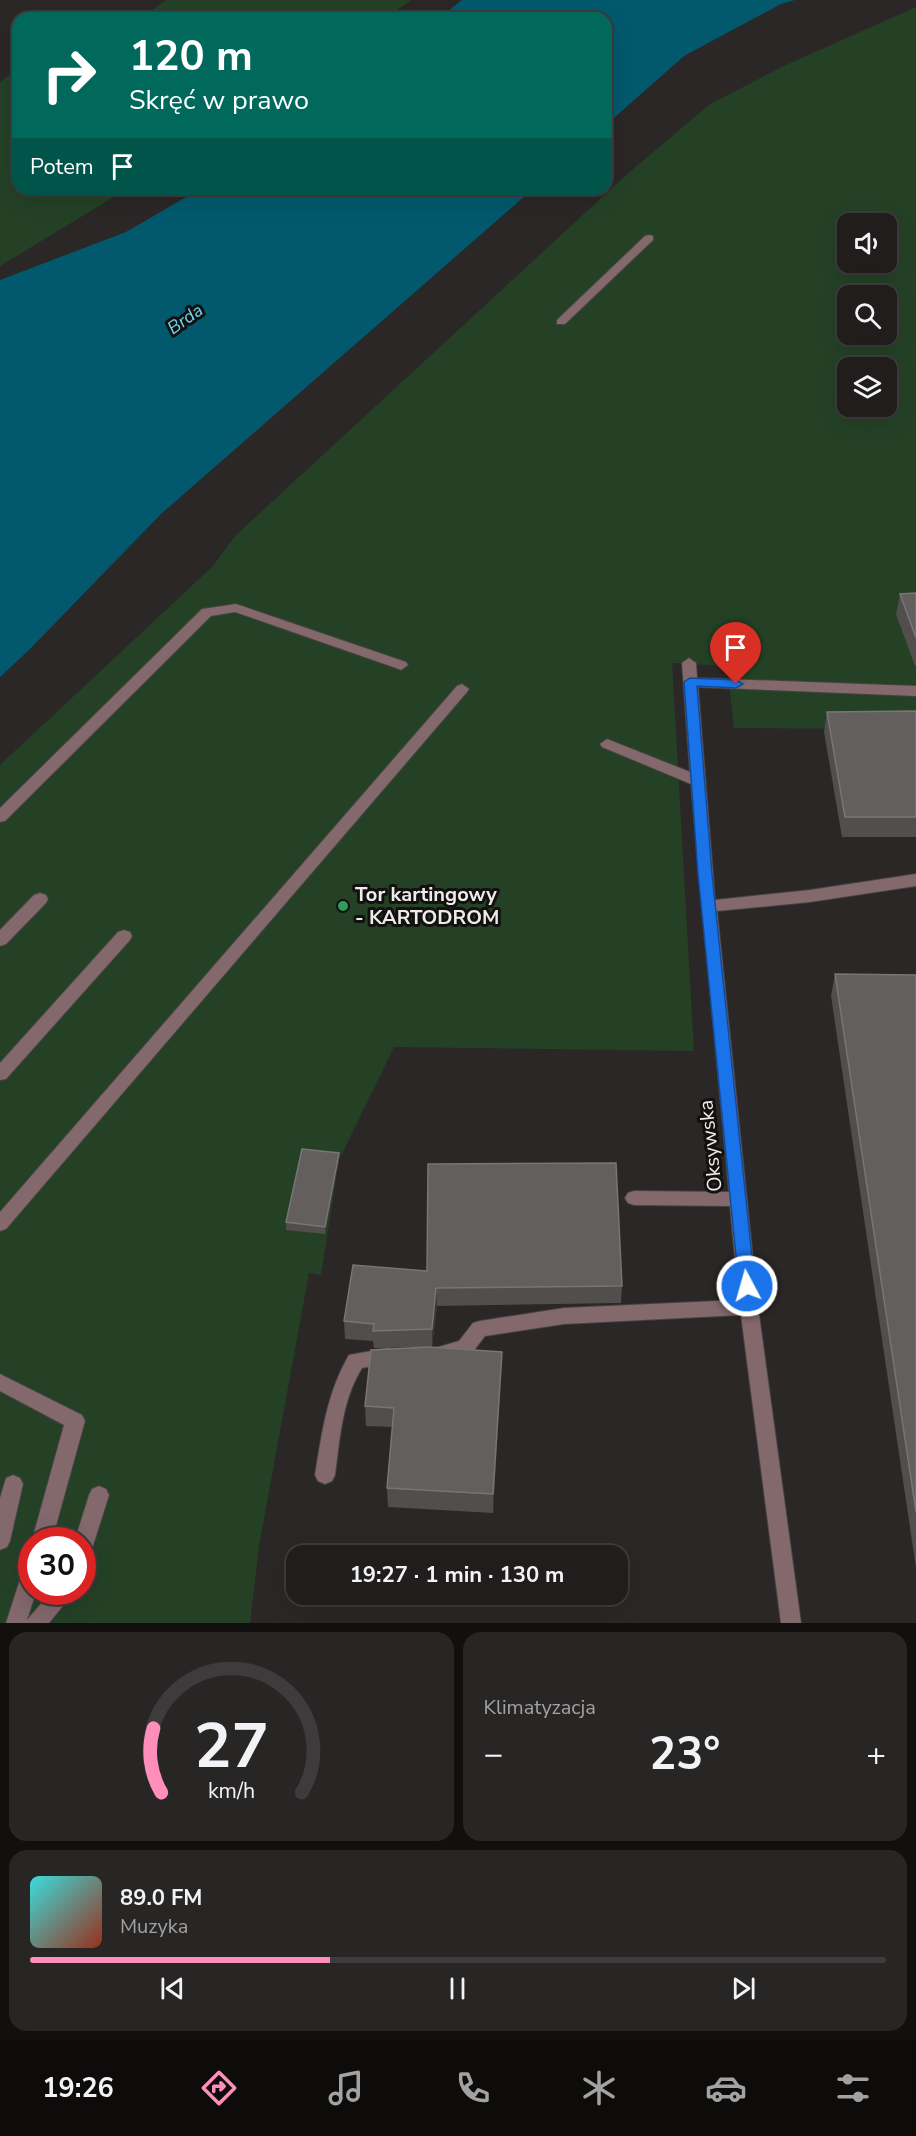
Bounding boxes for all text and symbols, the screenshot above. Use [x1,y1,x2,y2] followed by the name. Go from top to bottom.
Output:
[129,28,253,85] text: 120 m
[30,36,108,114] icon: right
[129,82,309,119] text: Skręć w prawo
[106,150,139,183] icon: arrive
[30,152,94,182] text: Potem
[837,213,897,417] map controls
[837,213,897,273] button: sound
[837,285,897,345] button: search
[162,298,208,340] water label: Brda
[837,357,897,417] button: layers
[710,622,761,684] pin
[719,631,752,664] icon: arrive
[355,881,499,931] place label: Tor kartingowy - KARTODROM
[336,899,350,913] marker: Tor kartingowy - KARTODROM
[692,1099,729,1193] street label: Oksywska
[715,1254,779,1318] position arrow
[18,1527,96,1605] speed limit sign: 30
[350,1560,564,1590] text: 19:27 · 1 min · 130 m
[484,1694,596,1721] text: Klimatyzacja
[194,1704,269,1789] text: 27
[649,1724,720,1785] text: 23°
[484,1732,503,1777] text: −
[866,1732,886,1777] text: +
[208,1777,255,1807] text: km/h
[120,1883,202,1913] text: 89.0 FM
[120,1913,188,1940] text: Muzyka
[156,1972,189,2005] icon: previous
[441,1972,474,2005] icon: pause
[727,1972,760,2005] icon: next
[198,2067,240,2109] icon: directions
[325,2067,367,2109] icon: music
[452,2067,494,2109] icon: phone
[578,2067,620,2109] icon: climate
[705,2067,747,2109] icon: car
[832,2067,874,2109] icon: filters
[42,2070,114,2107] text: 19:26

